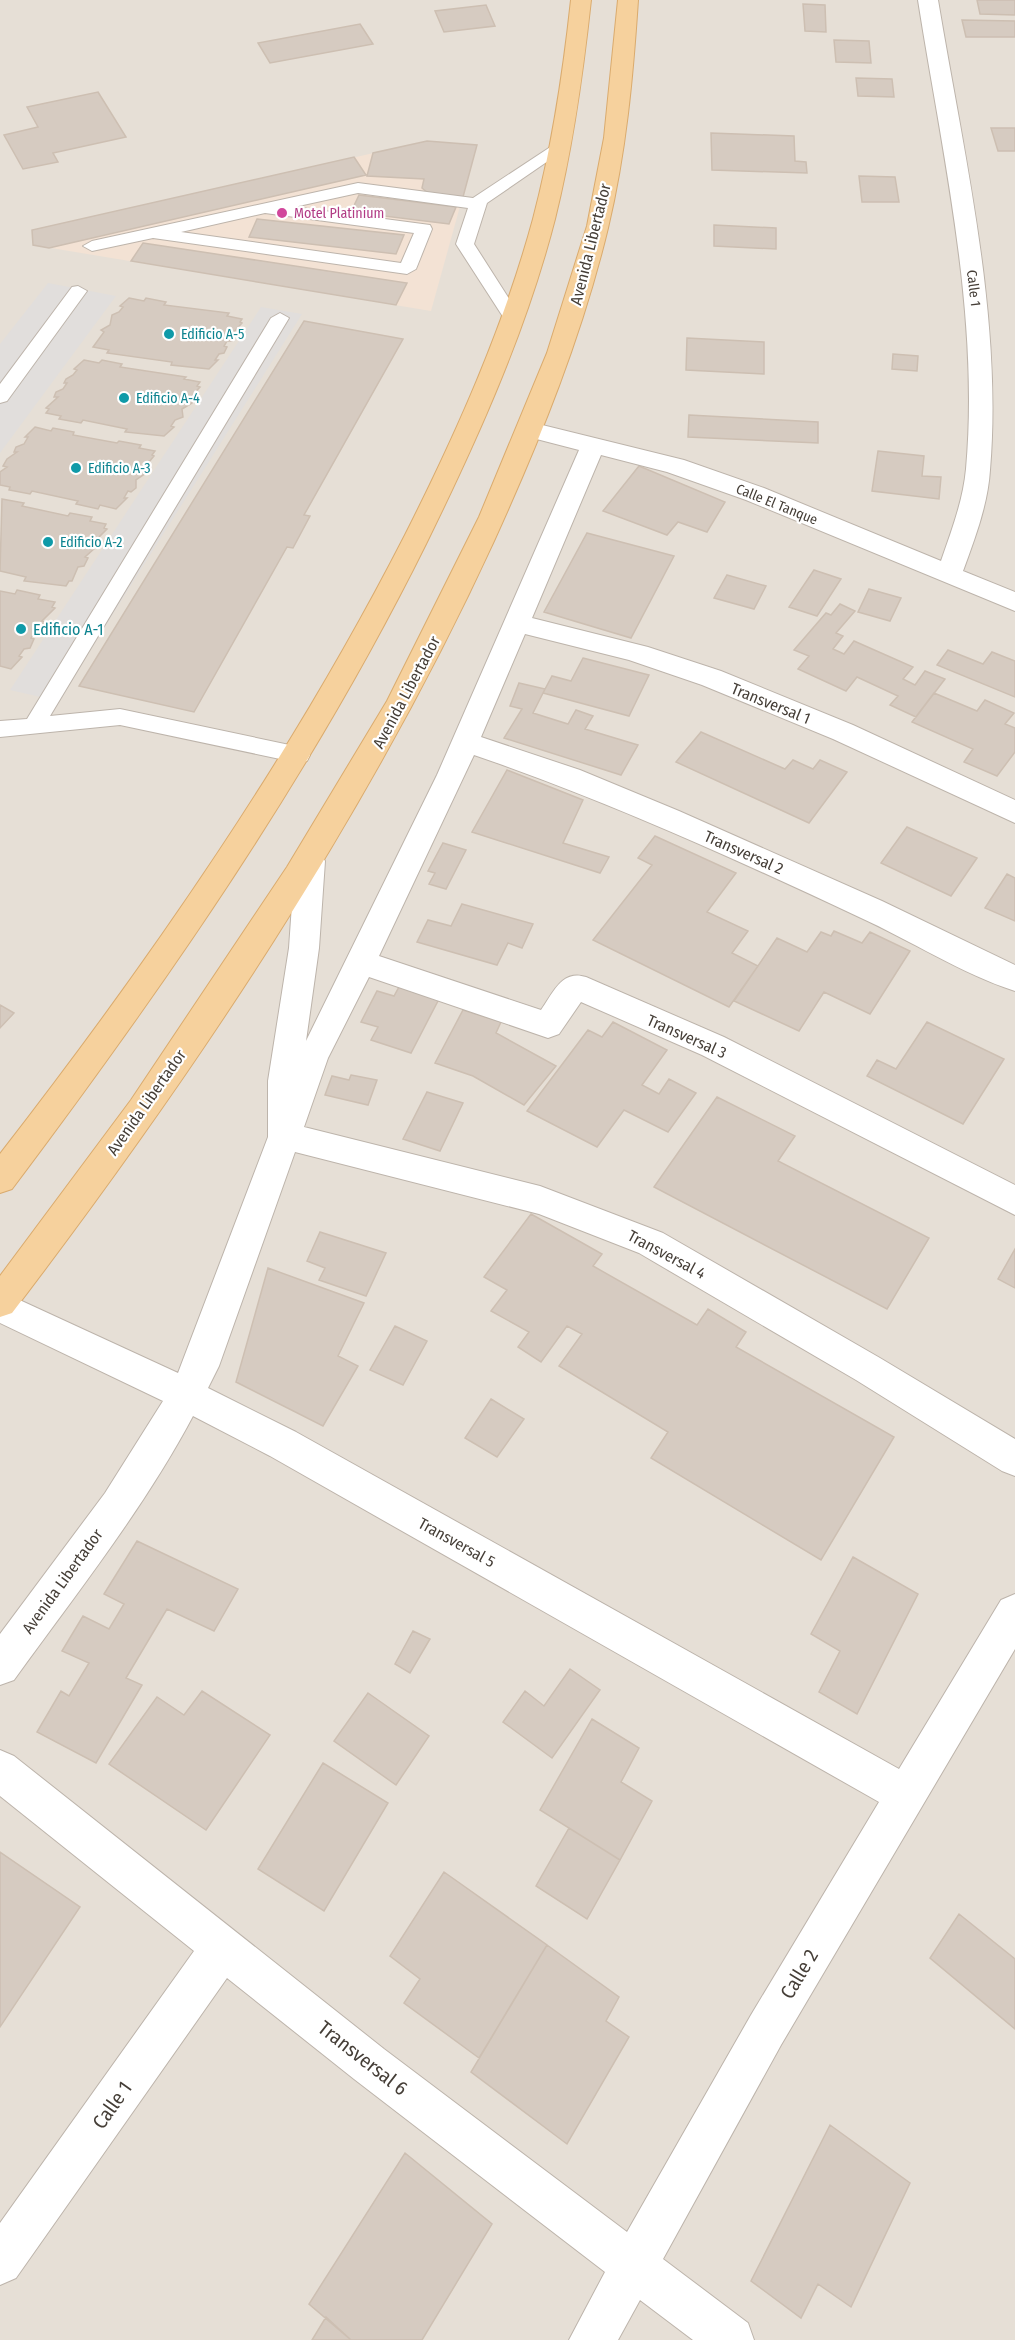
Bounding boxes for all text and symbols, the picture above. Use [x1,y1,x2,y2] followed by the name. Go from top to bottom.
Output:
[566,181,615,307] street label: Avenida Libertador
[294,205,384,222] place label: Motel Platinium
[275,206,289,220] marker: Motel Platinium
[963,269,984,307] street label: Calle 1
[181,326,245,343] place label: Edificio A-5
[162,327,176,341] marker: Edificio A-5
[136,390,200,407] place label: Edificio A-4
[117,391,131,405] marker: Edificio A-4
[88,460,151,477] place label: Edificio A-3
[69,461,83,475] marker: Edificio A-3
[734,480,820,529] street label: Calle El Tanque
[60,534,123,551] place label: Edificio A-2
[41,535,55,549] marker: Edificio A-2
[33,620,104,639] place label: Edificio A-1
[14,622,28,636] marker: Edificio A-1
[369,632,444,752] street label: Avenida Libertador
[728,679,813,728] street label: Transversal 1
[701,827,786,878] street label: Transversal 2
[644,1011,729,1062] street label: Transversal 3
[103,1045,190,1159] street label: Avenida Libertador
[625,1226,709,1283] street label: Transversal 4
[415,1514,499,1571] street label: Transversal 5
[18,1525,107,1637] street label: Avenida Libertador
[775,1945,823,2003] street label: Calle 2
[313,2016,413,2100] street label: Transversal 6
[87,2077,137,2133] street label: Calle 1

